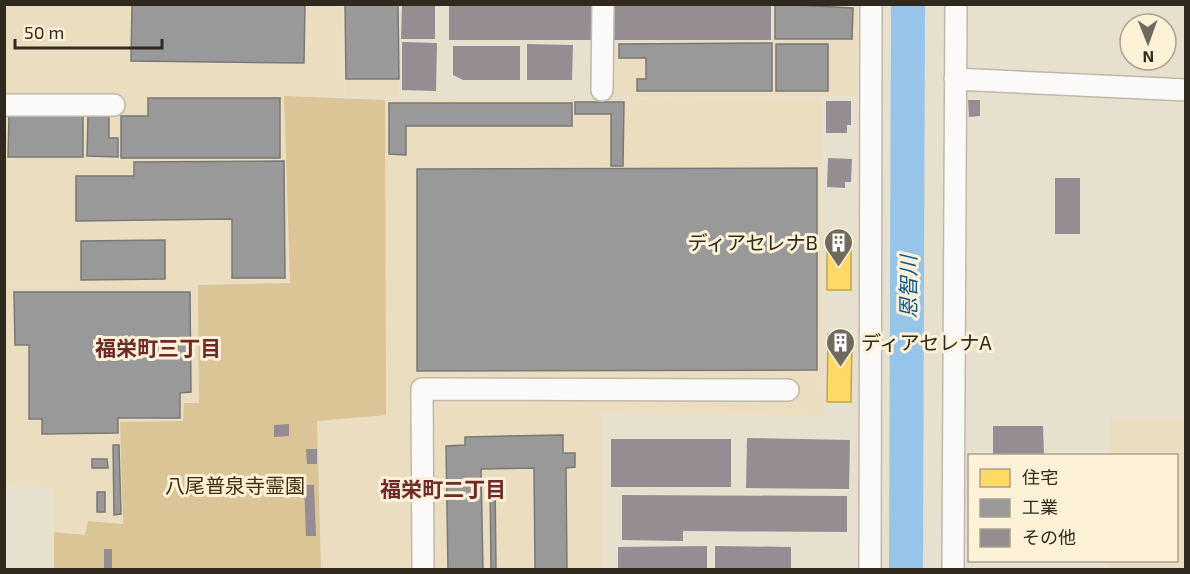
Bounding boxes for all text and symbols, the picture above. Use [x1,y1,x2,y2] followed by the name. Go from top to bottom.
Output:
[15,12,162,50] scale bar
[1118,12,1178,72] north arrow
[24,21,64,43] text: 50 m
[1142,48,1154,67] text: N
[823,226,855,268] building icon: ディアセレナB
[687,230,818,254] place label: ディアセレナB
[895,254,920,319] water label: 恩智川
[824,326,856,368] building icon: ディアセレナA
[861,330,992,354] place label: ディアセレナA
[95,335,221,360] district label: 福栄町三丁目
[968,454,1178,562] legend
[1022,466,1058,488] text: 住宅
[165,473,305,497] park label: 八尾普泉寺霊園
[380,476,506,501] district label: 福栄町二丁目
[1022,496,1058,518] text: 工業
[1022,526,1076,548] text: その他

